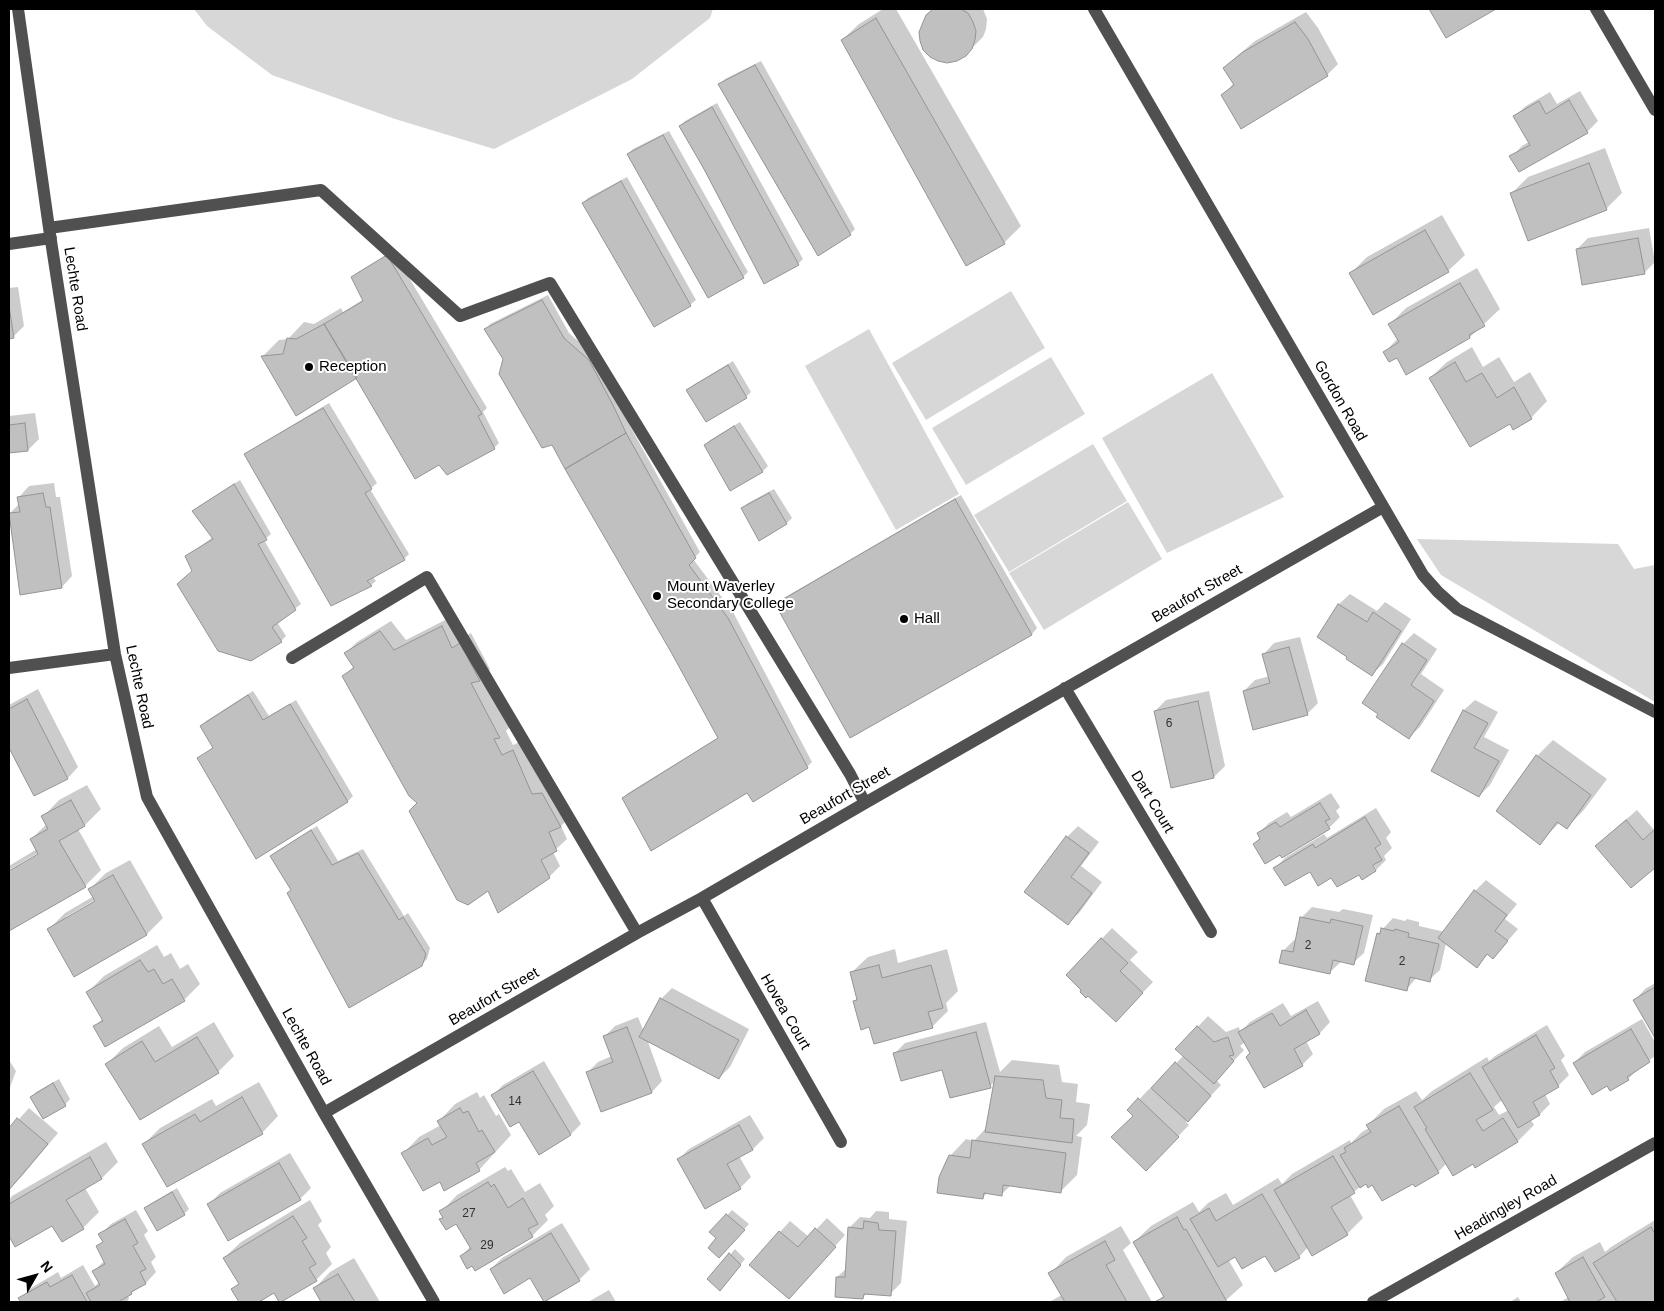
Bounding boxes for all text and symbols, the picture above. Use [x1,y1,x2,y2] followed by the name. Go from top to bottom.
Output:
[59,246,91,332] street label: Lechte Road
[319,358,387,376] place label: Reception
[1310,358,1370,444] street label: Gordon Road
[303,361,315,373] marker: Reception
[1149,561,1245,627] street label: Beaufort Street
[667,578,794,613] place label: Mount Waverley Secondary College
[651,590,663,602] marker: Mount Waverley Secondary College
[914,610,940,628] place label: Hall
[898,613,910,625] marker: Hall
[121,644,157,730] street label: Lechte Road
[1166,717,1172,731] house number: 6
[797,763,893,829] street label: Beaufort Street
[1126,768,1178,836] street label: Dart Court
[1305,939,1311,953] house number: 2
[1399,955,1405,969] house number: 2
[446,964,542,1030] street label: Beaufort Street
[756,971,814,1053] street label: Hovea Court
[278,1005,334,1089] street label: Lechte Road
[508,1095,522,1109] house number: 14
[1452,1171,1560,1245] street label: Headingley Road
[462,1207,476,1221] house number: 27
[480,1239,494,1253] house number: 29
[10,1251,60,1301] north arrow
[37,1258,56,1276] text: N

